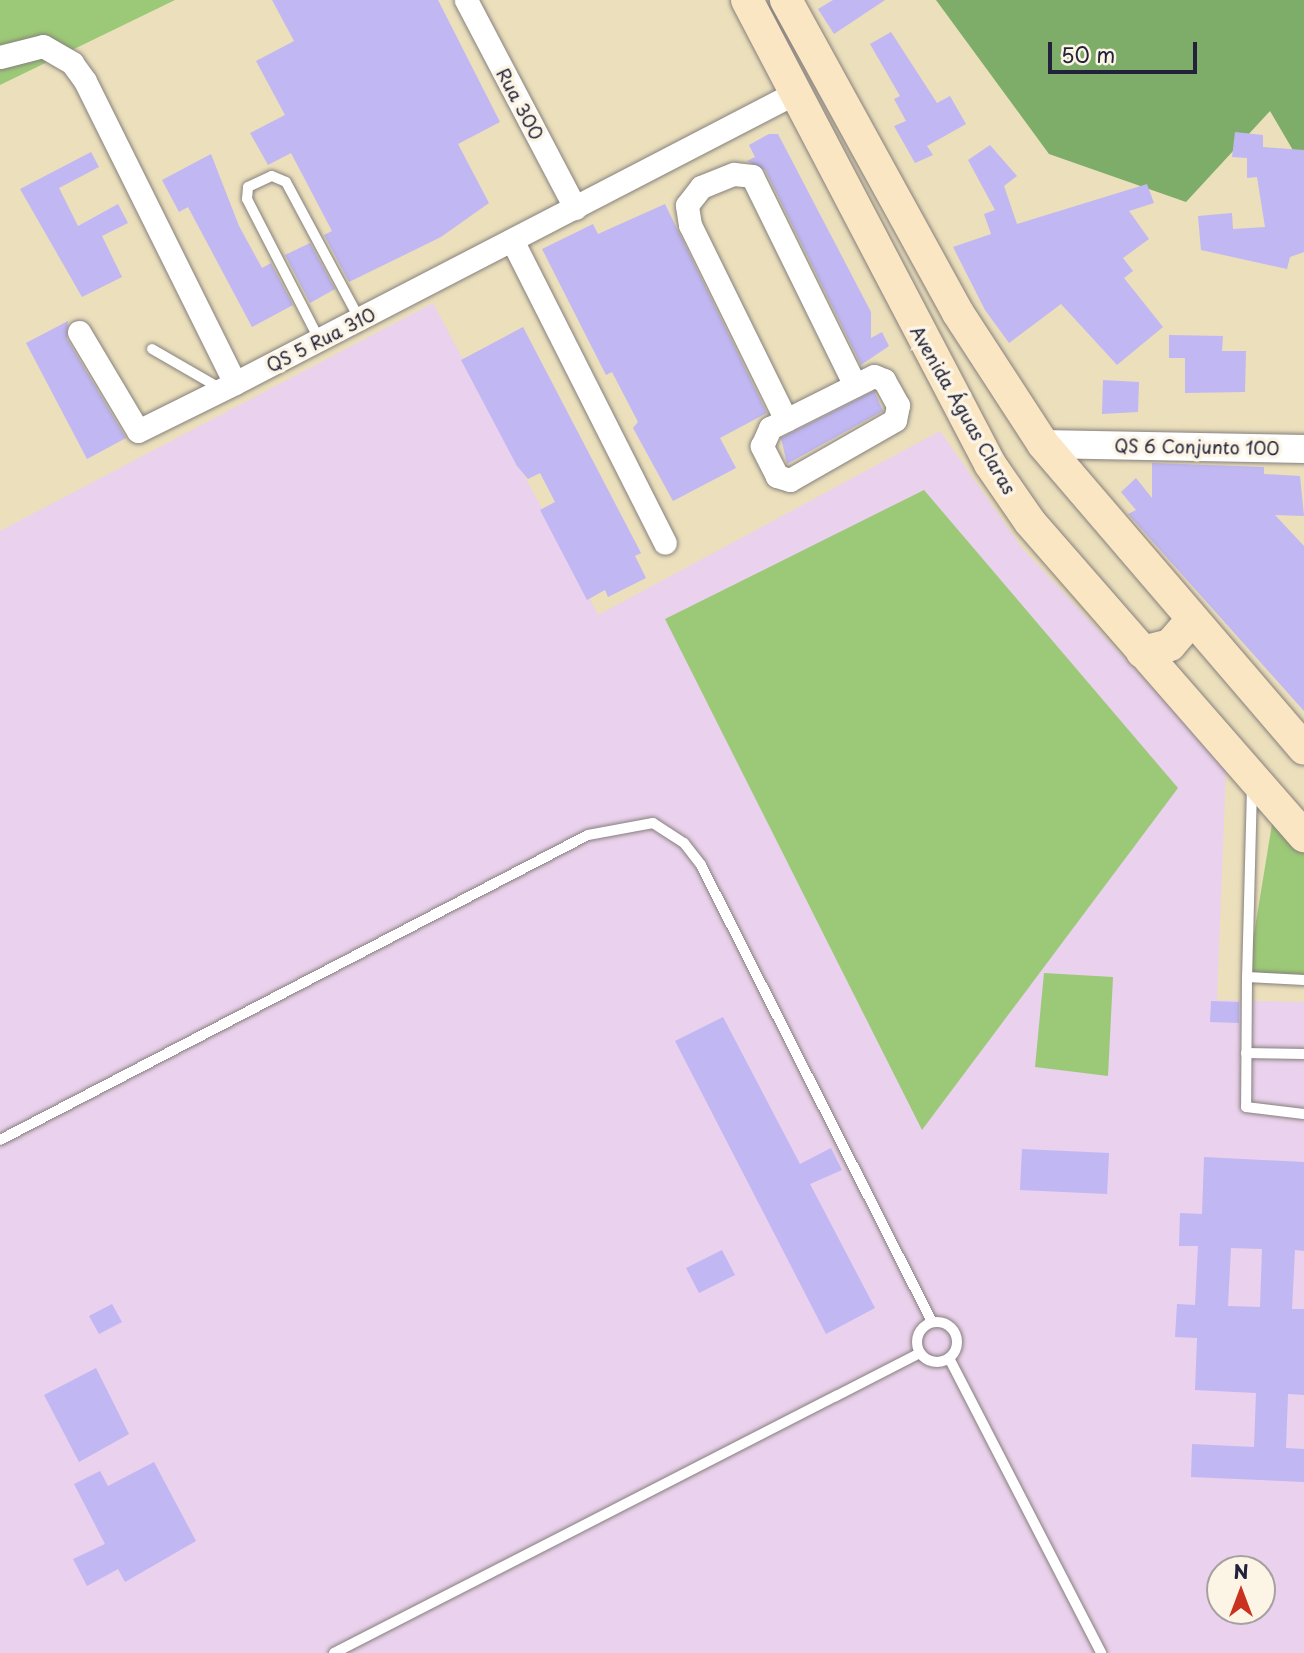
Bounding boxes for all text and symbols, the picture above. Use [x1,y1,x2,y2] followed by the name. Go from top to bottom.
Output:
[1052,28,1201,72] scale bar
[1061,38,1115,70] text: 50 m
[492,64,548,144] street label: Rua 300
[262,303,380,377] street label: QS 5 Rua 310
[906,322,1020,498] street label: Avenida Águas Claras
[1112,435,1282,459] street label: QS 6 Conjunto 100
[1206,1555,1276,1625] north arrow
[1233,1557,1249,1585] text: N

